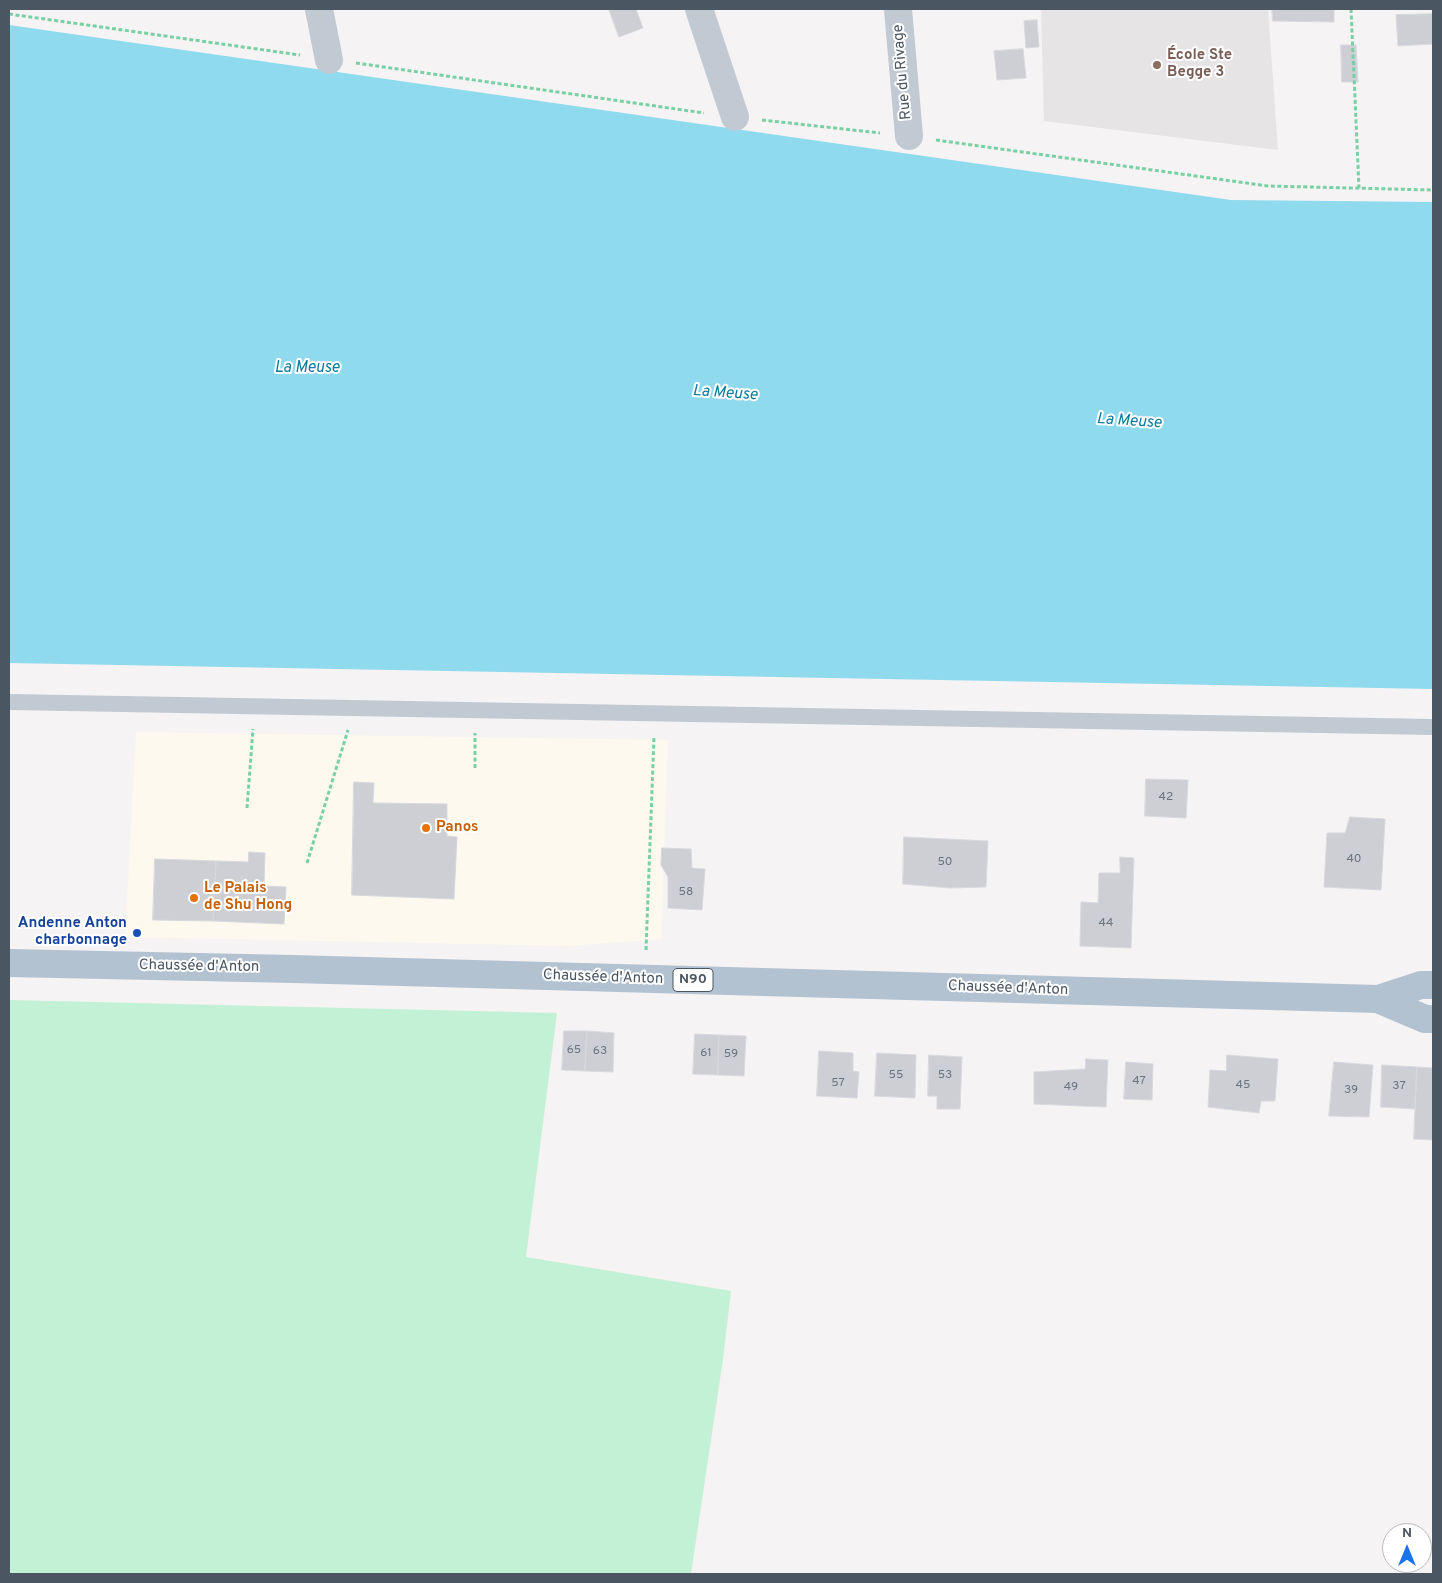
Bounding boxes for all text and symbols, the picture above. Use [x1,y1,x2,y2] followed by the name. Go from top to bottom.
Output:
[890,23,916,121] street label: Rue du Rivage
[1167,47,1232,82] place label: École Ste Begge 3
[1151,59,1163,71] marker: École Ste Begge 3
[274,359,340,379] water label: La Meuse
[692,382,758,406] water label: La Meuse
[1096,410,1162,434] water label: La Meuse
[1159,791,1173,805] house number: 42
[436,819,478,837] place label: Panos
[420,822,432,834] marker: Panos
[1346,853,1362,867] house number: 40
[937,856,953,870] house number: 50
[204,880,292,915] place label: Le Palais de Shu Hong
[679,886,693,900] house number: 58
[188,892,200,904] marker: Le Palais de Shu Hong
[18,915,127,950] place label: Andenne Anton charbonnage
[1099,917,1113,931] house number: 44
[131,927,143,939] marker: Andenne Anton charbonnage
[139,957,259,977] street label: Chaussée d'Anton
[542,967,664,989] street label: Chaussée d'Anton
[673,968,713,992] road number: N90
[947,978,1069,1000] street label: Chaussée d'Anton
[567,1044,581,1058] house number: 65
[593,1045,607,1059] house number: 63
[700,1047,712,1061] house number: 61
[724,1048,738,1062] house number: 59
[889,1069,903,1083] house number: 55
[938,1069,952,1083] house number: 53
[1132,1075,1146,1089] house number: 47
[831,1077,845,1091] house number: 57
[1236,1079,1250,1093] house number: 45
[1392,1080,1406,1094] house number: 37
[1064,1081,1078,1095] house number: 49
[1344,1084,1358,1098] house number: 39
[1382,1523,1432,1573] north arrow
[1402,1525,1412,1542] text: N

